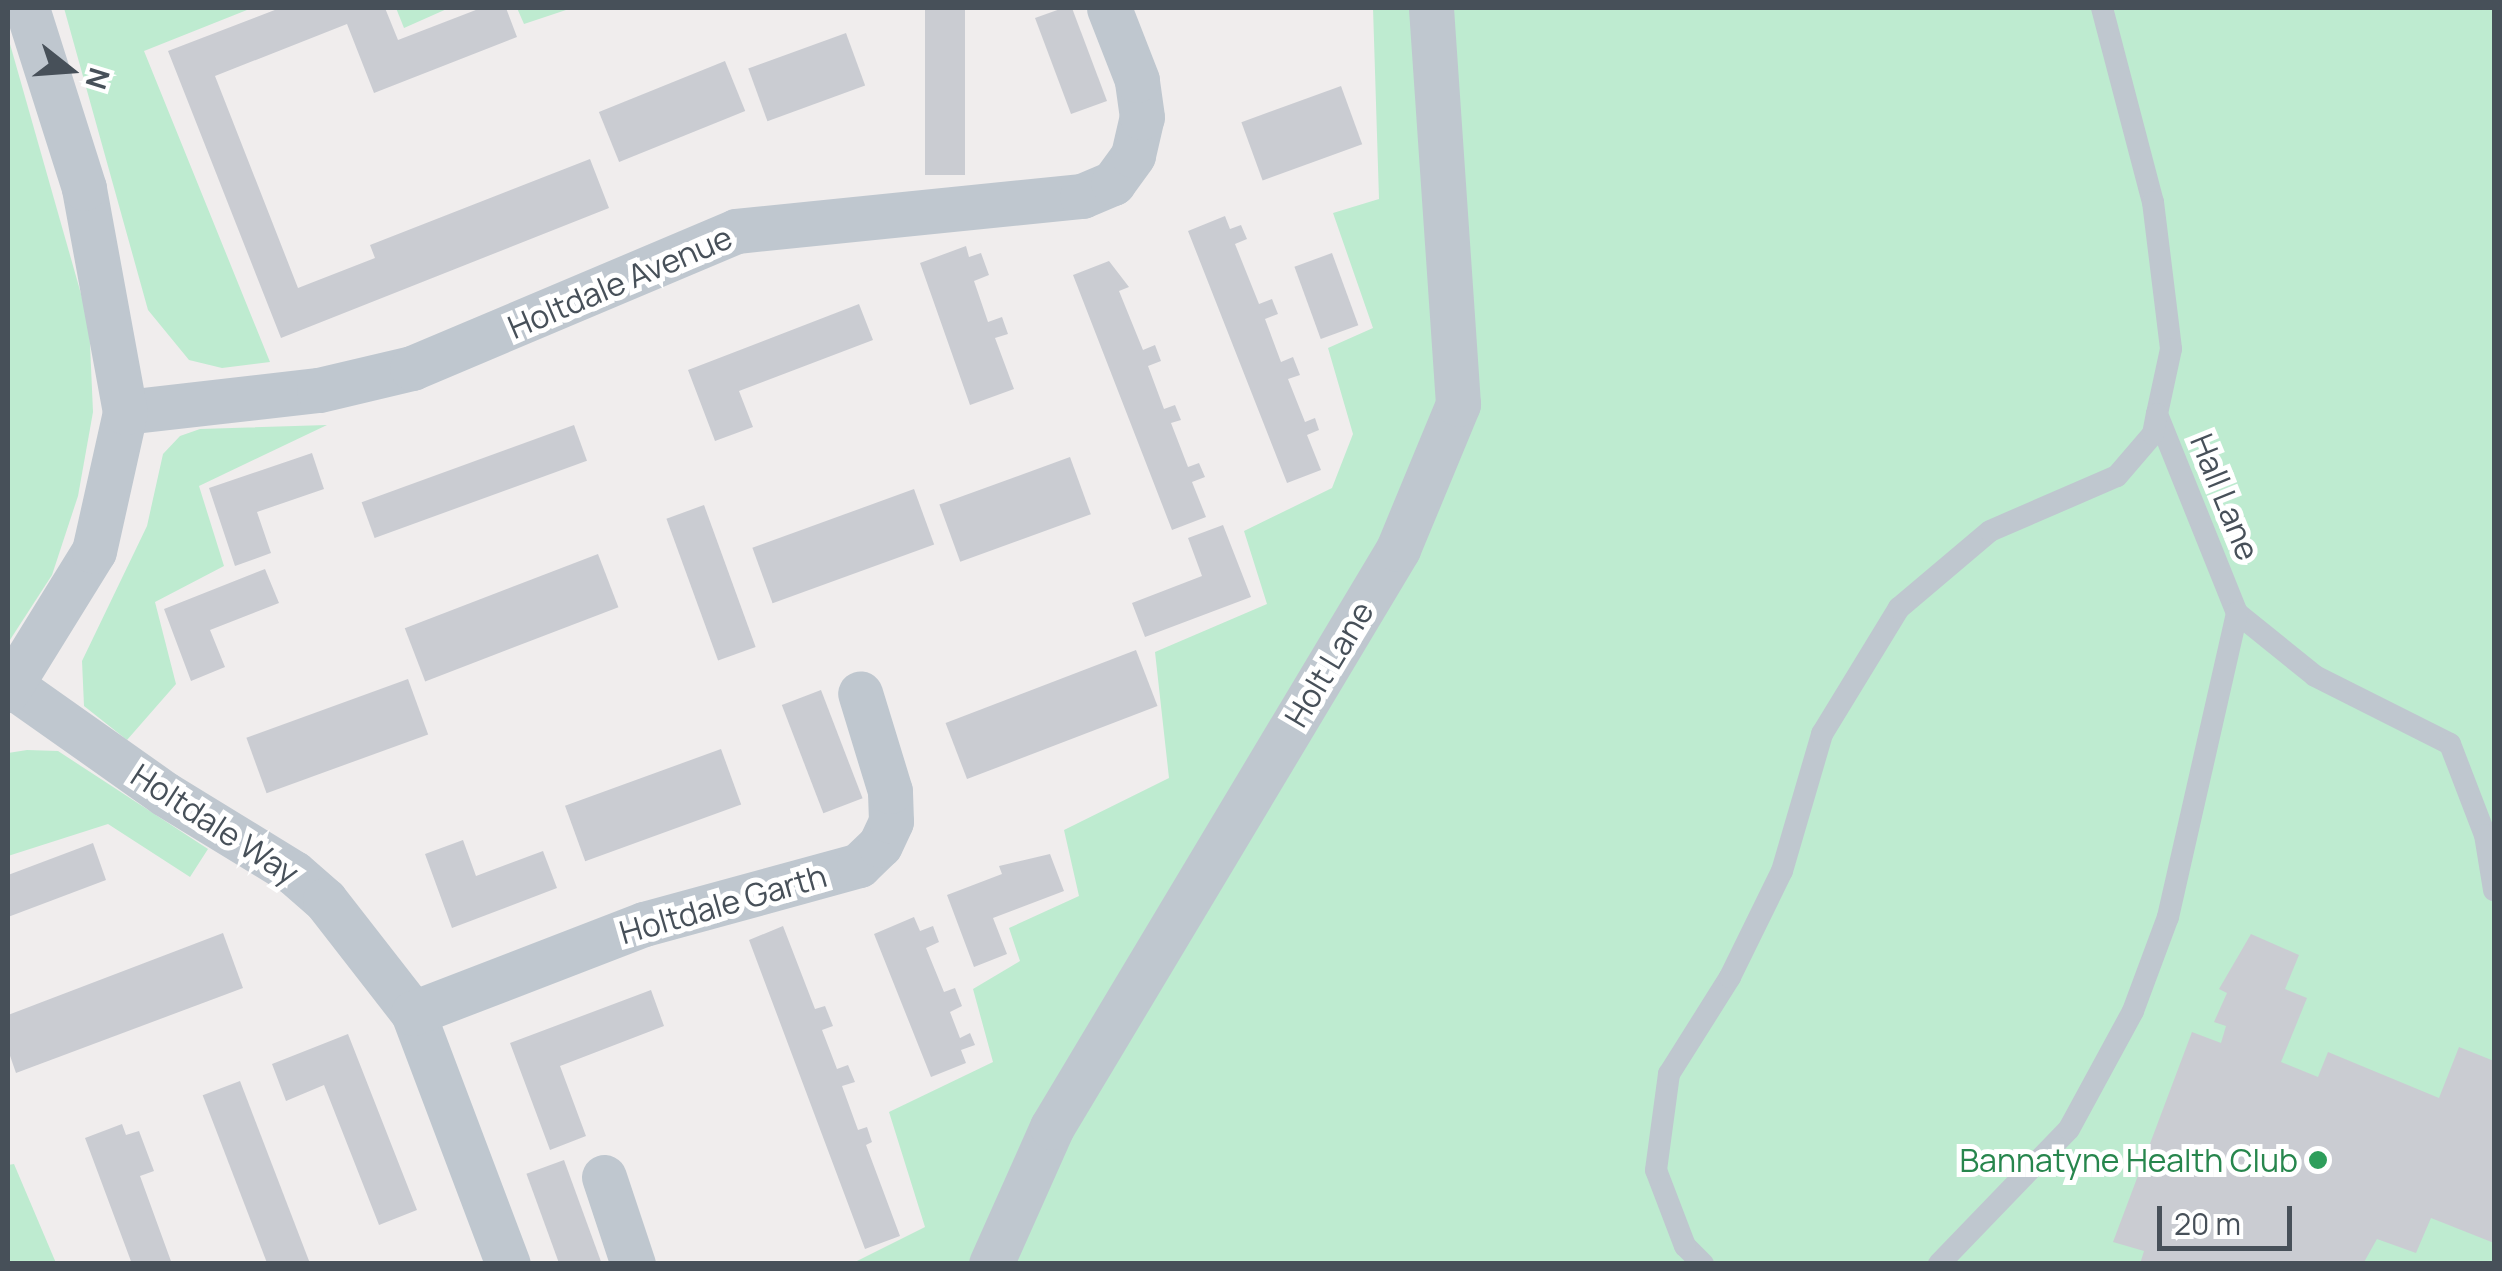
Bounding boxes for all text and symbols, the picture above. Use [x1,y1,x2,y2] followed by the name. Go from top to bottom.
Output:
[20,20,120,120] north arrow
[78,64,120,94] text: N
[502,218,738,346] street label: Holtdale Avenue
[2182,428,2268,566] street label: Hall Lane
[1277,594,1381,734] street label: Holt Lane
[124,756,306,892] street label: Holtdale Way
[615,856,831,952] street label: Holtdale Garth
[1960,1141,2298,1179] place label: Bannatyne Health Club
[2307,1149,2329,1171] marker: Bannatyne Health Club
[2162,1186,2297,1248] scale bar
[2174,1203,2241,1244] text: 20 m

